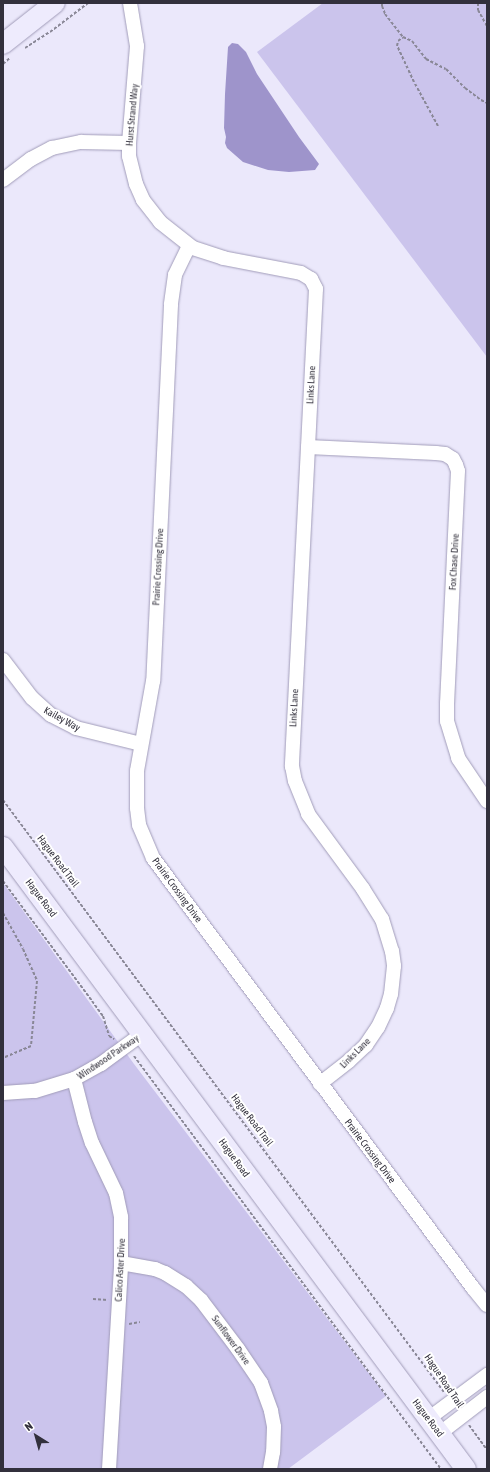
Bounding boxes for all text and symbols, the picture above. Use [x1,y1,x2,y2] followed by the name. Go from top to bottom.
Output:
[123,83,141,147] street label: Hurst Strand Way
[304,366,318,404] street label: Links Lane
[150,528,166,606] street label: Prairie Crossing Drive
[447,533,461,591] street label: Fox Chase Drive
[287,689,301,727] street label: Links Lane
[42,704,82,734] street label: Kailey Way
[35,833,81,889] street label: Hague Road Trail
[149,855,205,925] street label: Prairie Crossing Drive
[23,877,59,919] street label: Hague Road
[75,1032,141,1082] street label: Windwood Parkway
[337,1035,373,1071] street label: Links Lane
[229,1092,275,1148] street label: Hague Road Trail
[342,1117,398,1185] street label: Prairie Crossing Drive
[216,1136,252,1180] street label: Hague Road
[112,1238,128,1302] street label: Calico Aster Drive
[209,1313,253,1367] street label: Sunflower Drive
[422,1352,466,1410] street label: Hague Road Trail
[410,1397,446,1439] street label: Hague Road
[16,1416,56,1456] north arrow
[23,1420,35,1433] text: N

